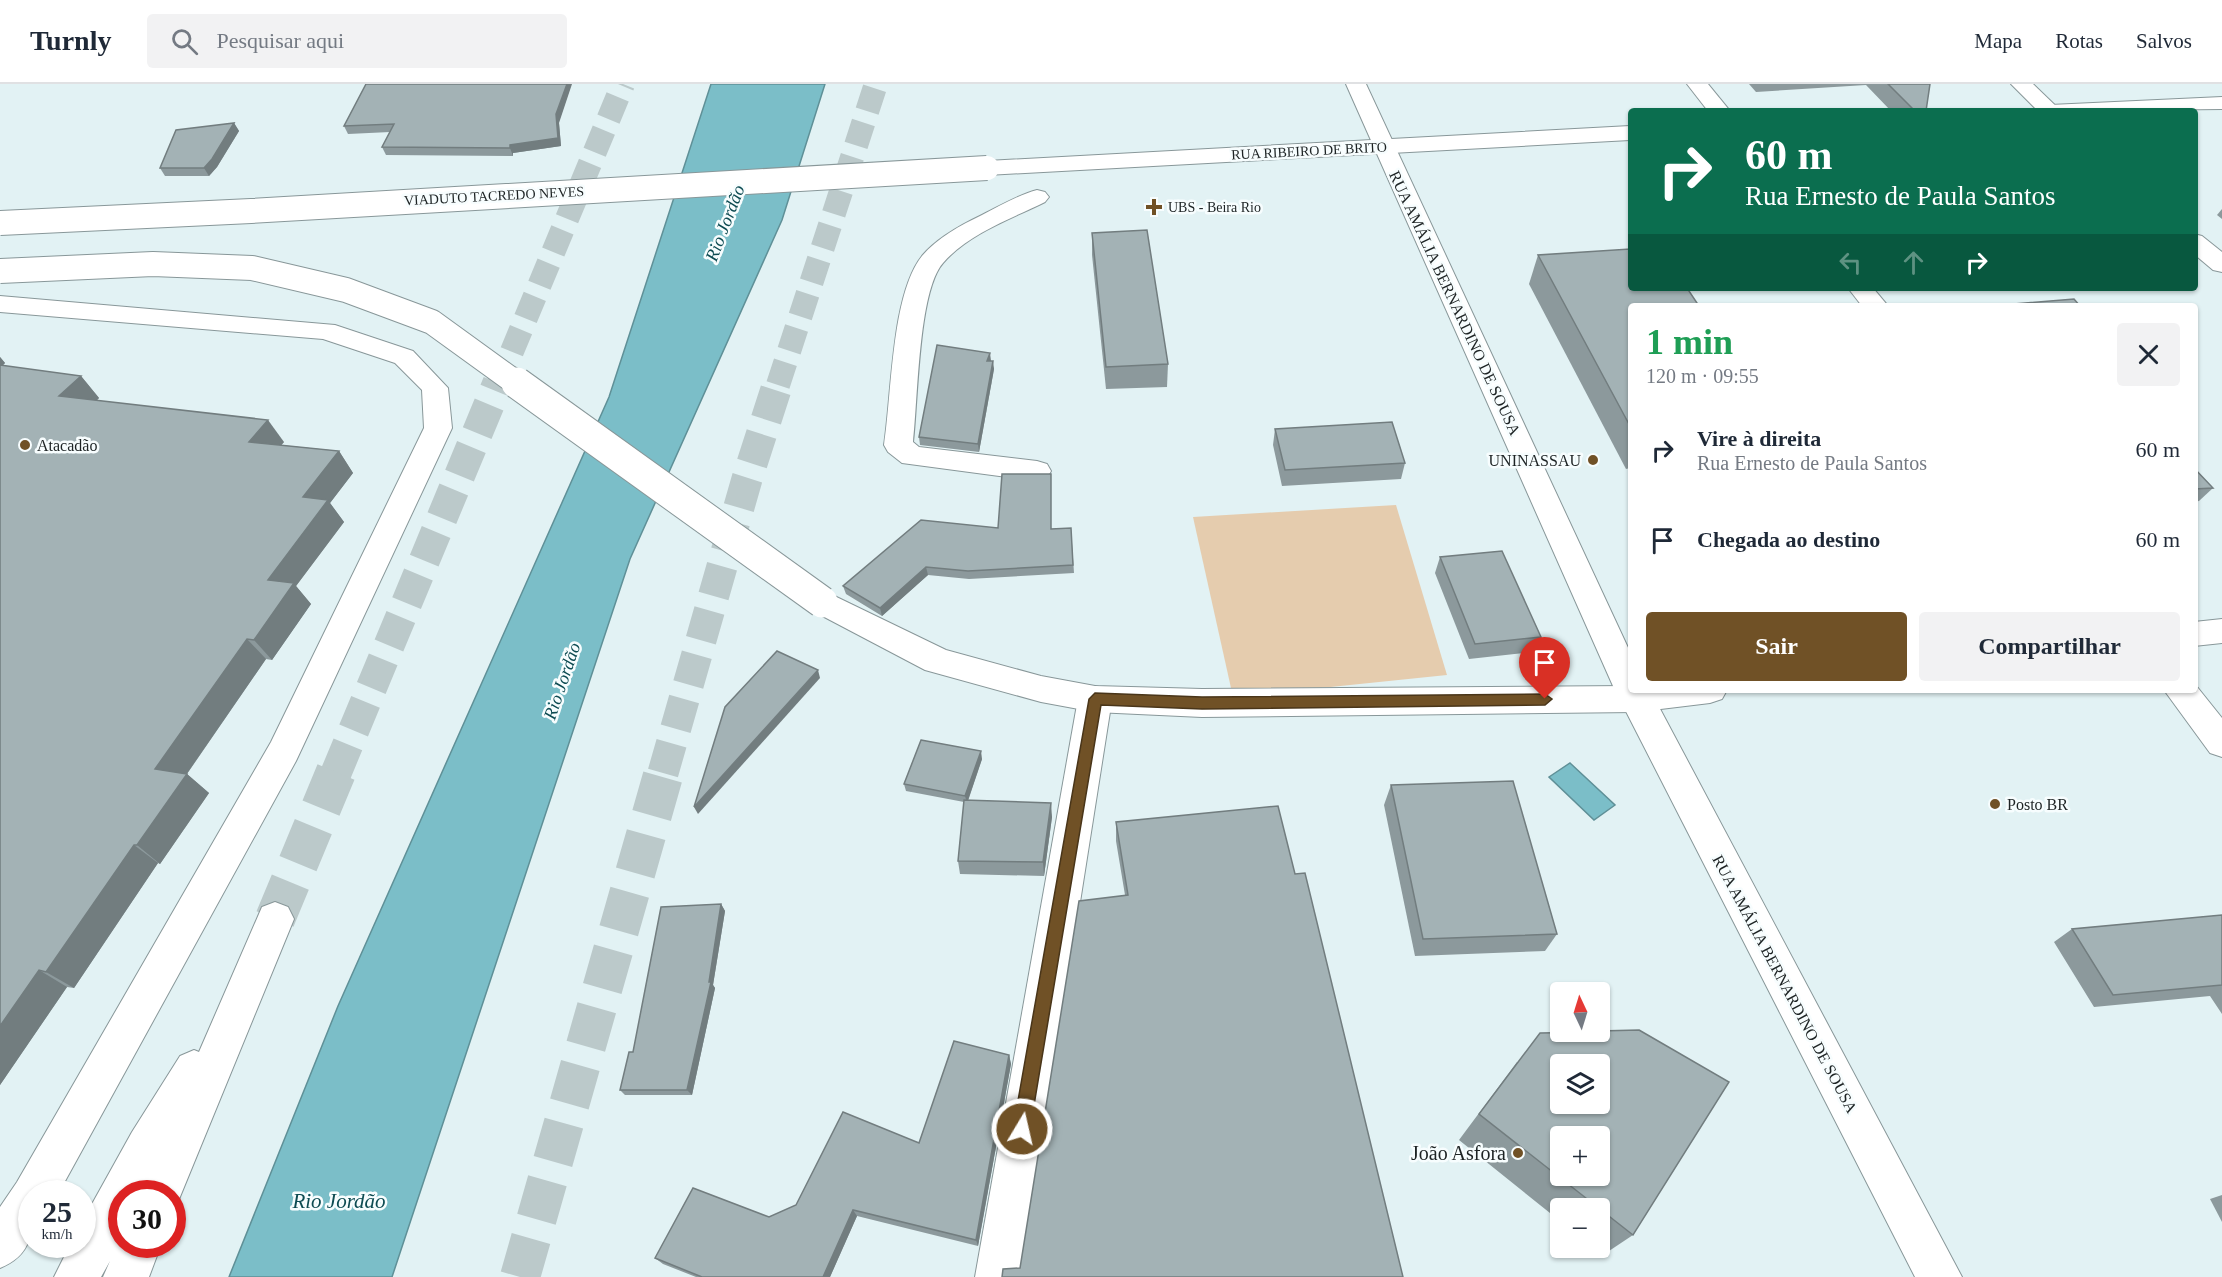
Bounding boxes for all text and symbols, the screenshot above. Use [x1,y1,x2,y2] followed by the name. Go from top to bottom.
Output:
[147,14,567,68] search box
[30,25,111,56] text: Turnly
[168,25,201,58] icon: search
[216,28,344,53] text: Pesquisar aqui
[1974,29,2022,53] text: Mapa
[2055,29,2103,53] text: Rotas
[2136,29,2192,53] text: Salvos
[1646,132,1724,210] icon: right
[1745,132,1833,178] text: 60 m
[1231,139,1387,163] street label: RUA RIBEIRO DE BRITO
[1386,168,1525,438] street label: RUA AMÁLIA BERNARDINO DE SOUSA
[1745,181,2055,211] text: Rua Ernesto de Paula Santos
[701,182,749,265] water label: Rio Jordão
[404,184,584,208] street label: VIADUTO TACREDO NEVES
[1145,198,1163,216] marker: UBS - Beira Rio
[1168,200,1261,215] place label: UBS - Beira Rio
[1834,246,1867,279] icon: left
[1897,246,1930,279] icon: ahead
[1960,246,1993,279] icon: right
[1646,322,1733,362] text: 1 min
[2117,323,2180,386] button: close
[1646,365,1759,387] text: 120 m · 09:55
[1697,426,1821,451] text: Vire à direita
[1646,434,1679,467] icon: right
[37,437,97,454] place label: Atacadão
[2135,437,2180,462] text: 60 m
[18,438,32,452] marker: Atacadão
[1489,452,1581,469] place label: UNINASSAU
[1697,452,1927,474] text: Rua Ernesto de Paula Santos
[1586,453,1600,467] marker: UNINASSAU
[1646,524,1679,557] icon: arrive
[1697,527,1880,552] text: Chegada ao destino
[2135,527,2180,552] text: 60 m
[1646,612,1907,681] button: Sair
[1919,612,2180,681] button: Compartilhar
[1519,637,1570,699] pin
[539,640,584,723] water label: Rio Jordão
[1528,646,1561,679] icon: arrive
[2007,796,2068,813] place label: Posto BR
[1988,797,2002,811] marker: Posto BR
[1709,852,1862,1116] street label: RUA AMÁLIA BERNARDINO DE SOUSA
[1550,982,1610,1042] north arrow
[1550,982,1610,1258] map controls
[1550,1054,1610,1114] button: layers
[990,1097,1054,1161] position arrow
[1550,1126,1610,1186] button: +
[1411,1142,1506,1164] place label: João Asfora
[1511,1146,1525,1160] marker: João Asfora
[108,1180,186,1258] speed limit sign: 30
[291,1189,386,1213] water label: Rio Jordão
[42,1195,72,1228] text: 25
[1550,1198,1610,1258] button: −
[42,1226,72,1242] text: km/h

